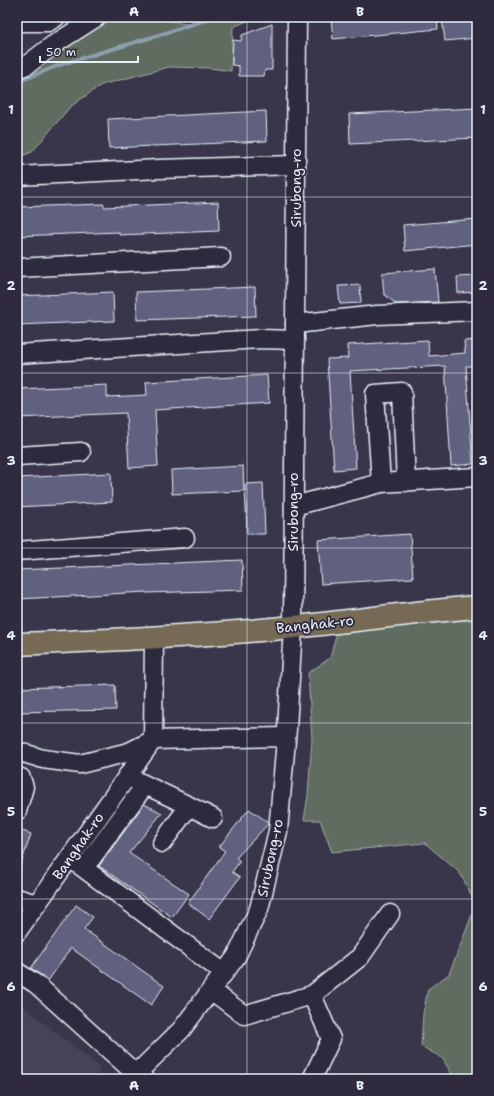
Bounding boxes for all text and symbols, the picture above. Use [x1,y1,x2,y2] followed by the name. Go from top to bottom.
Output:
[129,3,139,20] text: A
[356,3,364,20] text: B
[40,38,138,64] scale bar
[46,44,76,60] text: 50 m
[8,101,14,118] text: 1
[480,101,486,118] text: 1
[287,148,305,228] street label: Sirubong-ro
[6,277,16,294] text: 2
[478,277,488,294] text: 2
[6,452,16,469] text: 3
[478,452,488,469] text: 3
[284,472,302,552] street label: Sirubong-ro
[275,611,355,637] street label: Banghak-ro
[6,627,16,644] text: 4
[478,627,488,644] text: 4
[7,803,15,820] text: 5
[479,803,487,820] text: 5
[48,809,108,883] street label: Banghak-ro
[253,817,287,899] street label: Sirubong-ro
[6,978,16,995] text: 6
[478,978,488,995] text: 6
[129,1077,139,1094] text: A
[356,1077,364,1094] text: B

